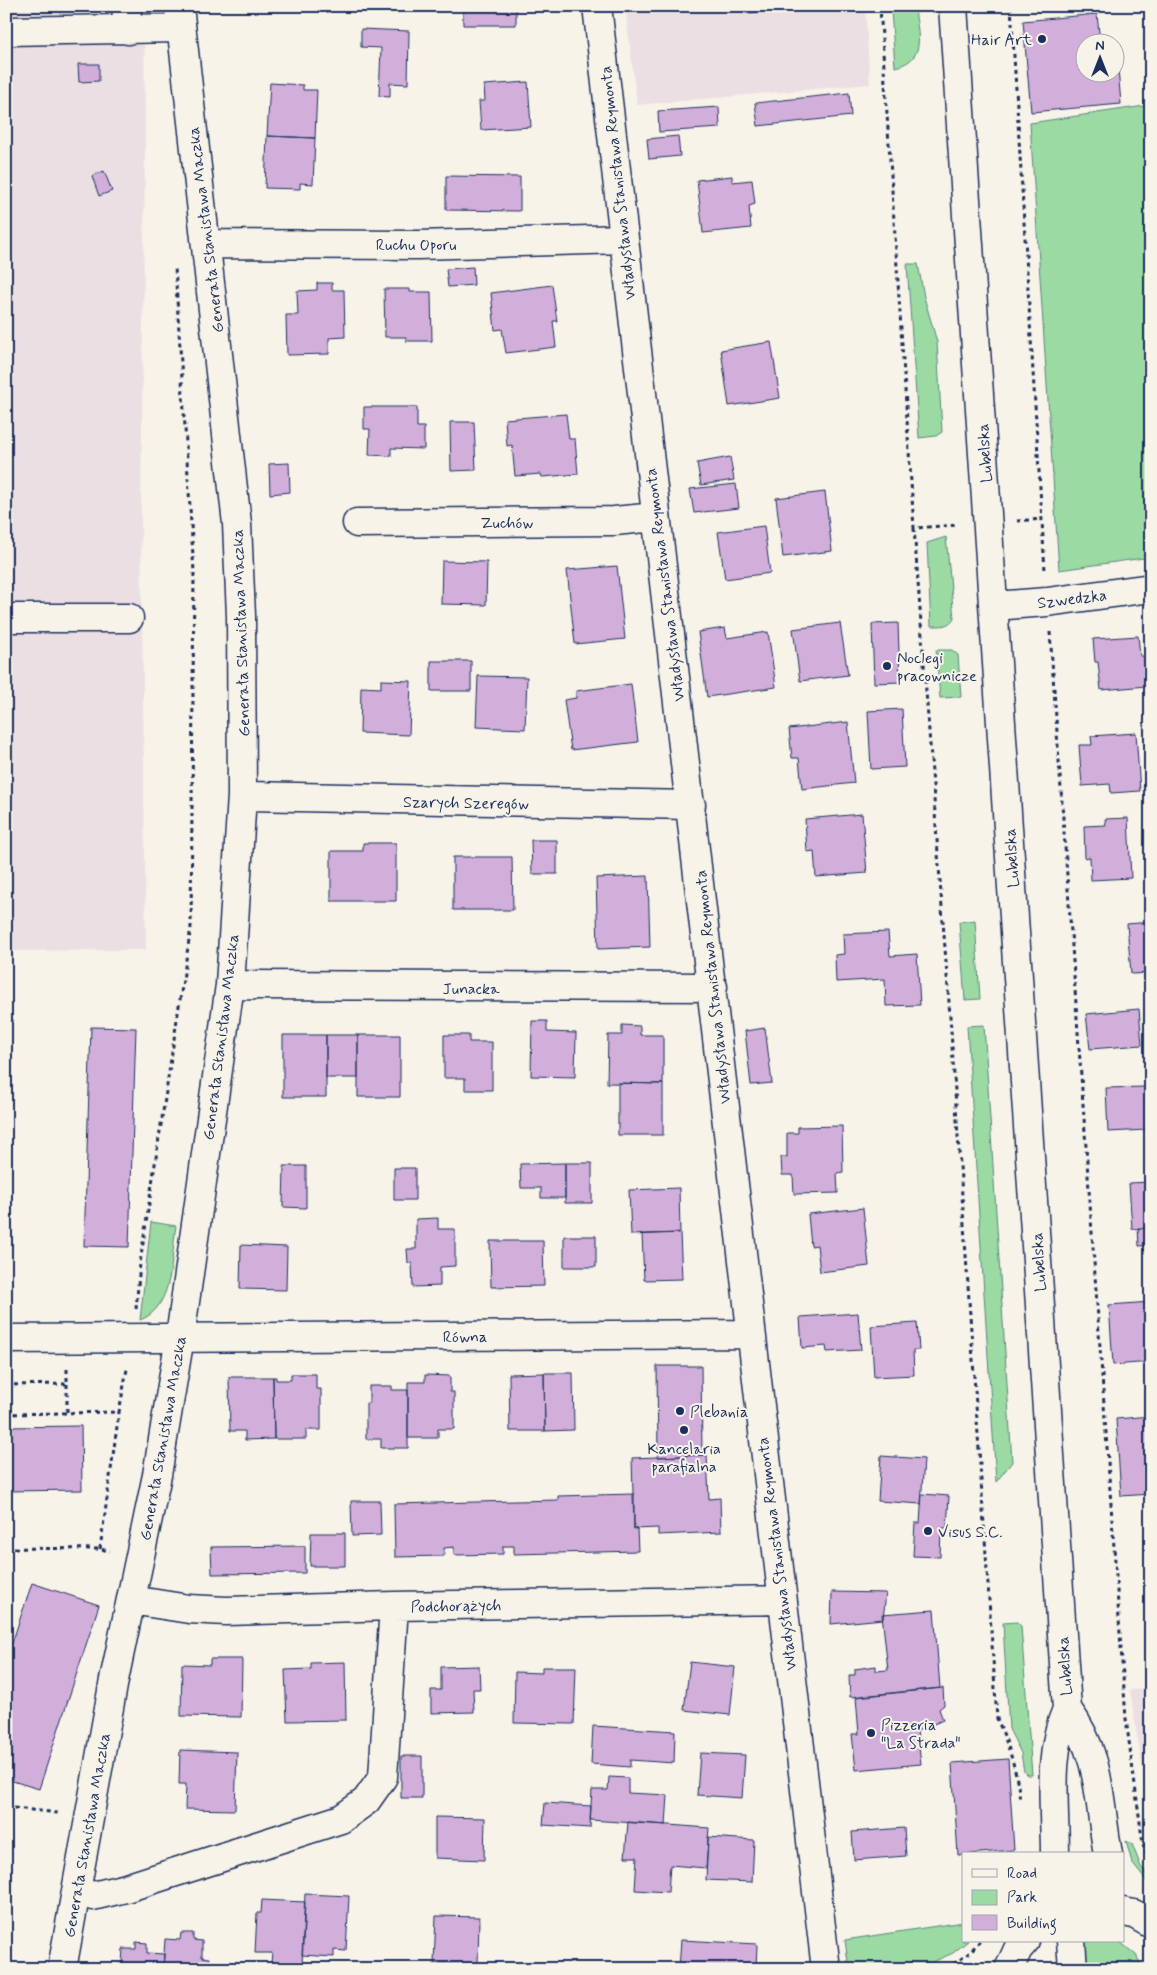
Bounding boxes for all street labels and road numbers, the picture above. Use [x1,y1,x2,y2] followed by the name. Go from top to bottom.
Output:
[596,65,641,301] street label: Władysława Stanisława Reymonta
[183,126,230,334] street label: Generała Stanisława Maczka
[376,235,456,256] street label: Ruchu Oporu
[973,423,998,483] street label: Lubelska
[641,467,690,703] street label: Władysława Stanisława Reymonta
[481,513,533,534] street label: Zuchów
[227,529,256,737] street label: Generała Stanisława Maczka
[1036,585,1108,614] street label: Szwedzka
[403,792,529,815] street label: Szarych Szeregów
[1000,828,1025,888] street label: Lubelska
[691,869,736,1105] street label: Władysława Stanisława Reymonta
[198,933,245,1141] street label: Generała Stanisława Maczka
[442,979,500,1000] street label: Junacka
[1027,1232,1052,1292] street label: Lubelska
[443,1327,487,1348] street label: Równa
[135,1334,192,1542] street label: Generała Stanisława Maczka
[753,1436,802,1672] street label: Władysława Stanisława Reymonta
[410,1595,502,1618] street label: Podchorążych
[1053,1636,1078,1696] street label: Lubelska
[59,1731,116,1939] street label: Generała Stanisława Maczka

